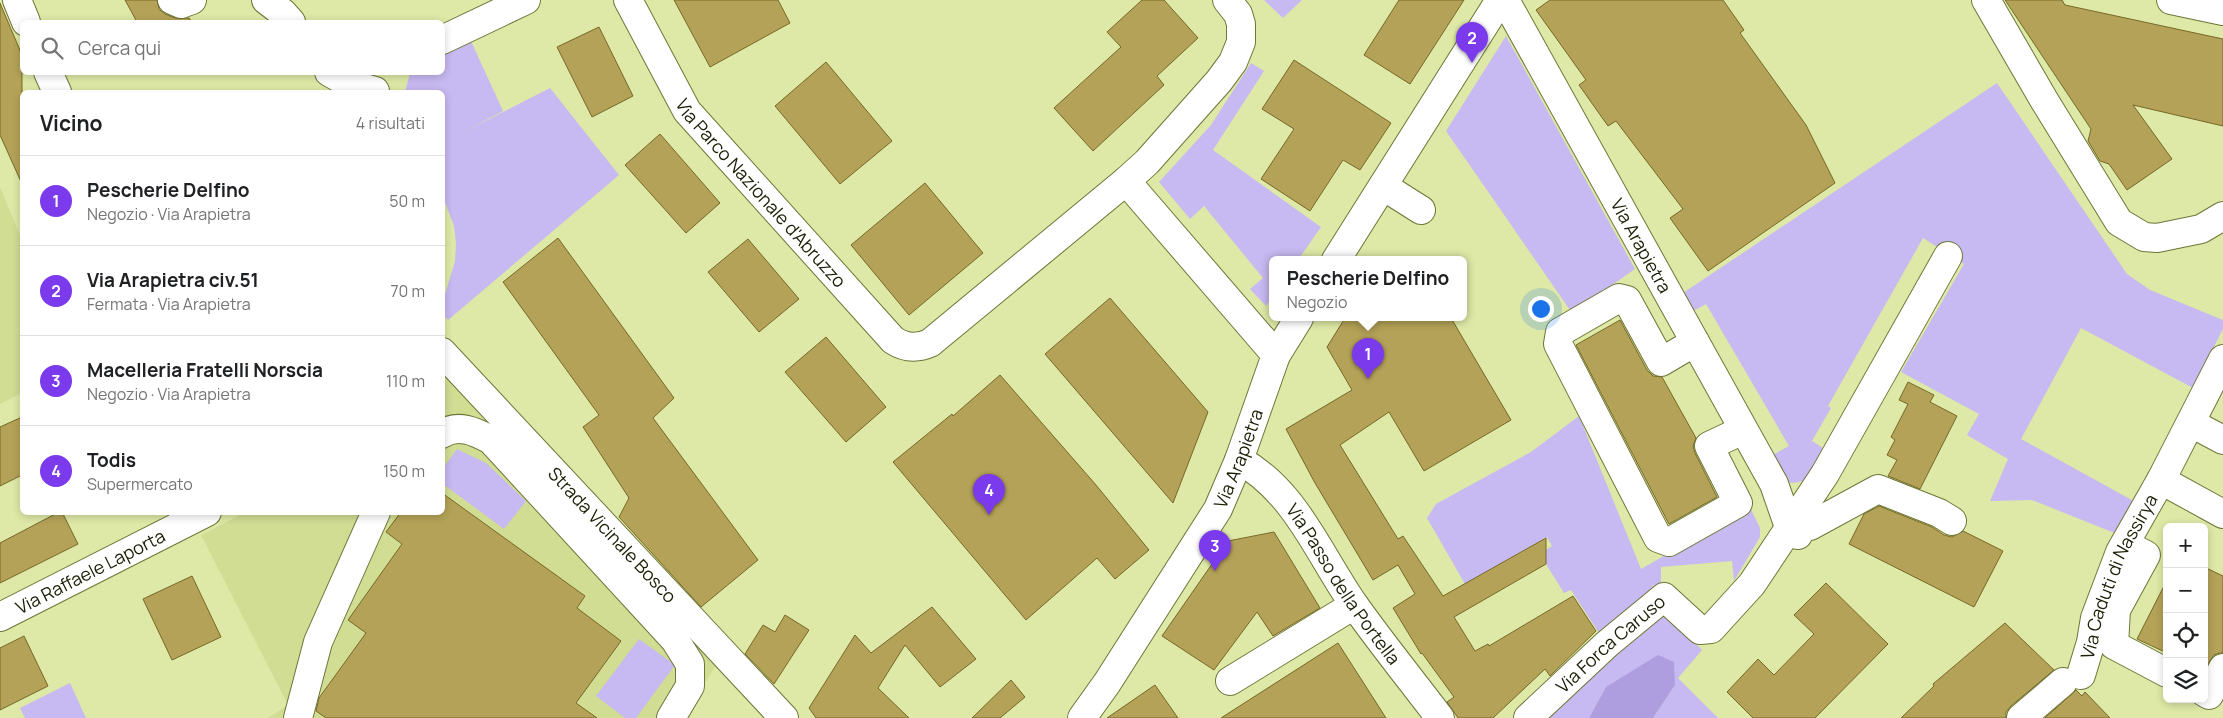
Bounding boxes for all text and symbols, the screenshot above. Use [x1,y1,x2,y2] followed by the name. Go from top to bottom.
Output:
[20,20,445,75] search box
[1456,22,1488,63] pin: 2
[38,34,66,62] icon: search
[78,35,161,61] text: Cerca qui
[671,94,852,292] street label: Via Parco Nazionale d'Abruzzo
[40,109,103,137] text: Vicino
[356,112,425,134] text: 4 risultati
[87,177,249,203] text: Pescherie Delfino
[52,190,60,212] text: 1
[389,190,425,212] text: 50 m
[1606,194,1677,297] street label: Via Arapietra
[87,203,251,225] text: Negozio · Via Arapietra
[1269,256,1467,321] popup
[1287,265,1449,291] text: Pescherie Delfino
[87,267,259,293] text: Via Arapietra civ.51
[51,280,61,302] text: 2
[390,280,425,302] text: 70 m
[1287,291,1347,313] text: Negozio
[87,293,251,315] text: Fermata · Via Arapietra
[1528,296,1554,322] your location
[1352,338,1384,379] pin: 1
[87,357,323,383] text: Macelleria Fratelli Norscia
[51,370,61,392] text: 3
[386,370,425,392] text: 110 m
[87,383,251,405] text: Negozio · Via Arapietra
[1208,405,1268,512] street label: Via Arapietra
[87,447,136,473] text: Todis
[51,460,61,482] text: 4
[383,460,425,482] text: 150 m
[543,461,682,608] street label: Strada Vicinale Bosco
[87,473,193,495] text: Supermercato
[973,474,1005,515] pin: 4
[2075,489,2163,662] street label: Via Caduti di Nassirya
[1281,498,1406,669] street label: Via Passo della Portella
[11,523,169,619] street label: Via Raffaele Laporta
[2163,523,2208,703] map controls
[2163,523,2208,568] button: +
[1199,530,1231,571] pin: 3
[2163,568,2208,613] button: −
[1551,589,1670,698] street label: Via Forca Caruso
[2163,613,2208,658] button: locate
[2163,658,2208,703] button: layers

